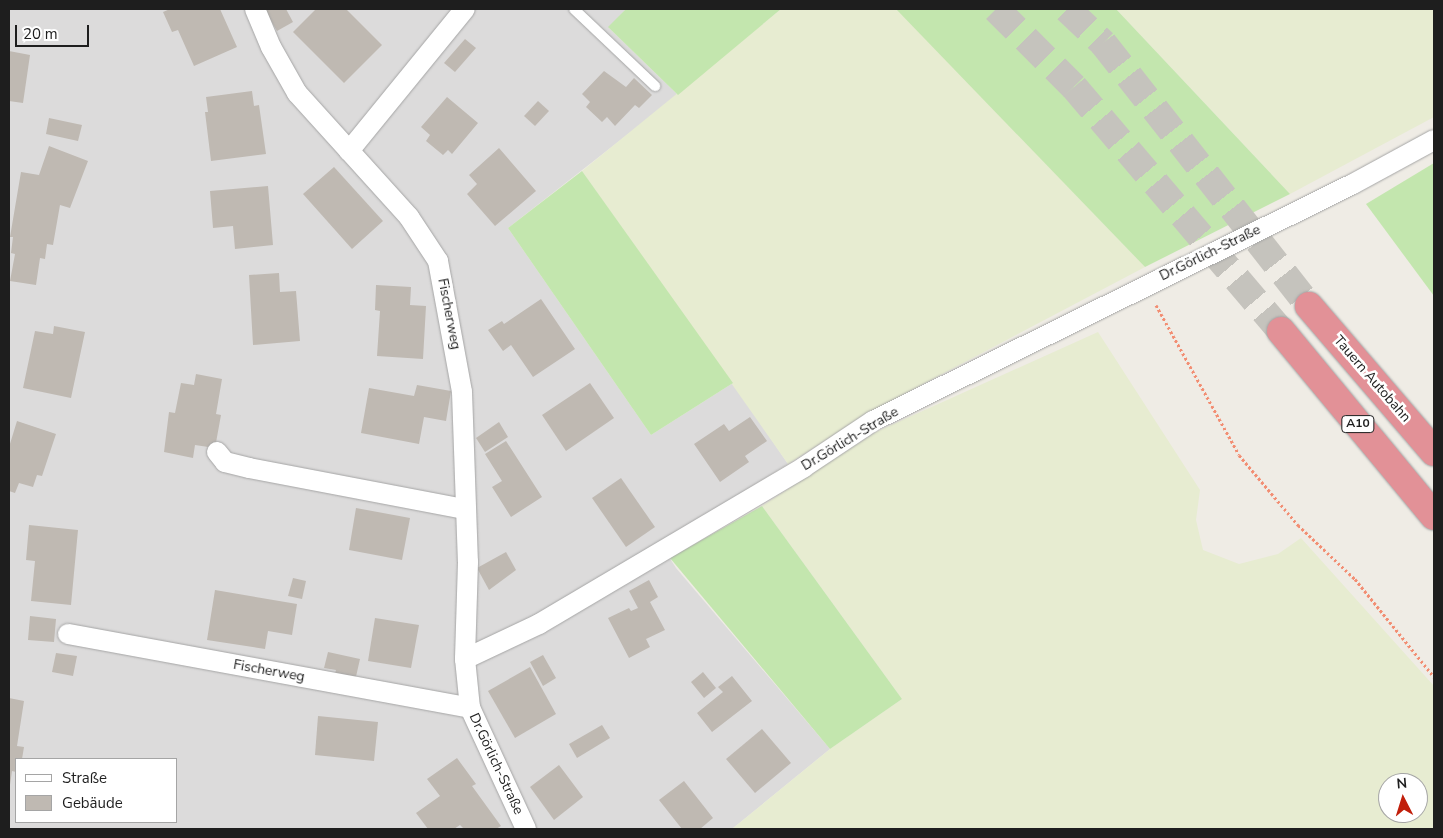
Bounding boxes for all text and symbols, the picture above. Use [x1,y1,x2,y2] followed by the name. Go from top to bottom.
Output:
[18,15,91,47] scale bar
[23,24,58,44] text: 20 m
[1157,221,1263,285] street label: Dr.Görlich-Straße
[434,277,464,351] street label: Fischerweg
[1330,332,1414,426] street label: Tauern Autobahn
[798,403,902,475] street label: Dr.Görlich-Straße
[1340,414,1376,434] road number: A10
[232,656,306,686] street label: Fischerweg
[465,711,527,817] street label: Dr.Görlich-Straße
[15,758,178,823] legend
[62,768,107,788] text: Straße
[1378,773,1428,823] north arrow
[1396,774,1408,793] text: N
[62,793,123,813] text: Gebäude

